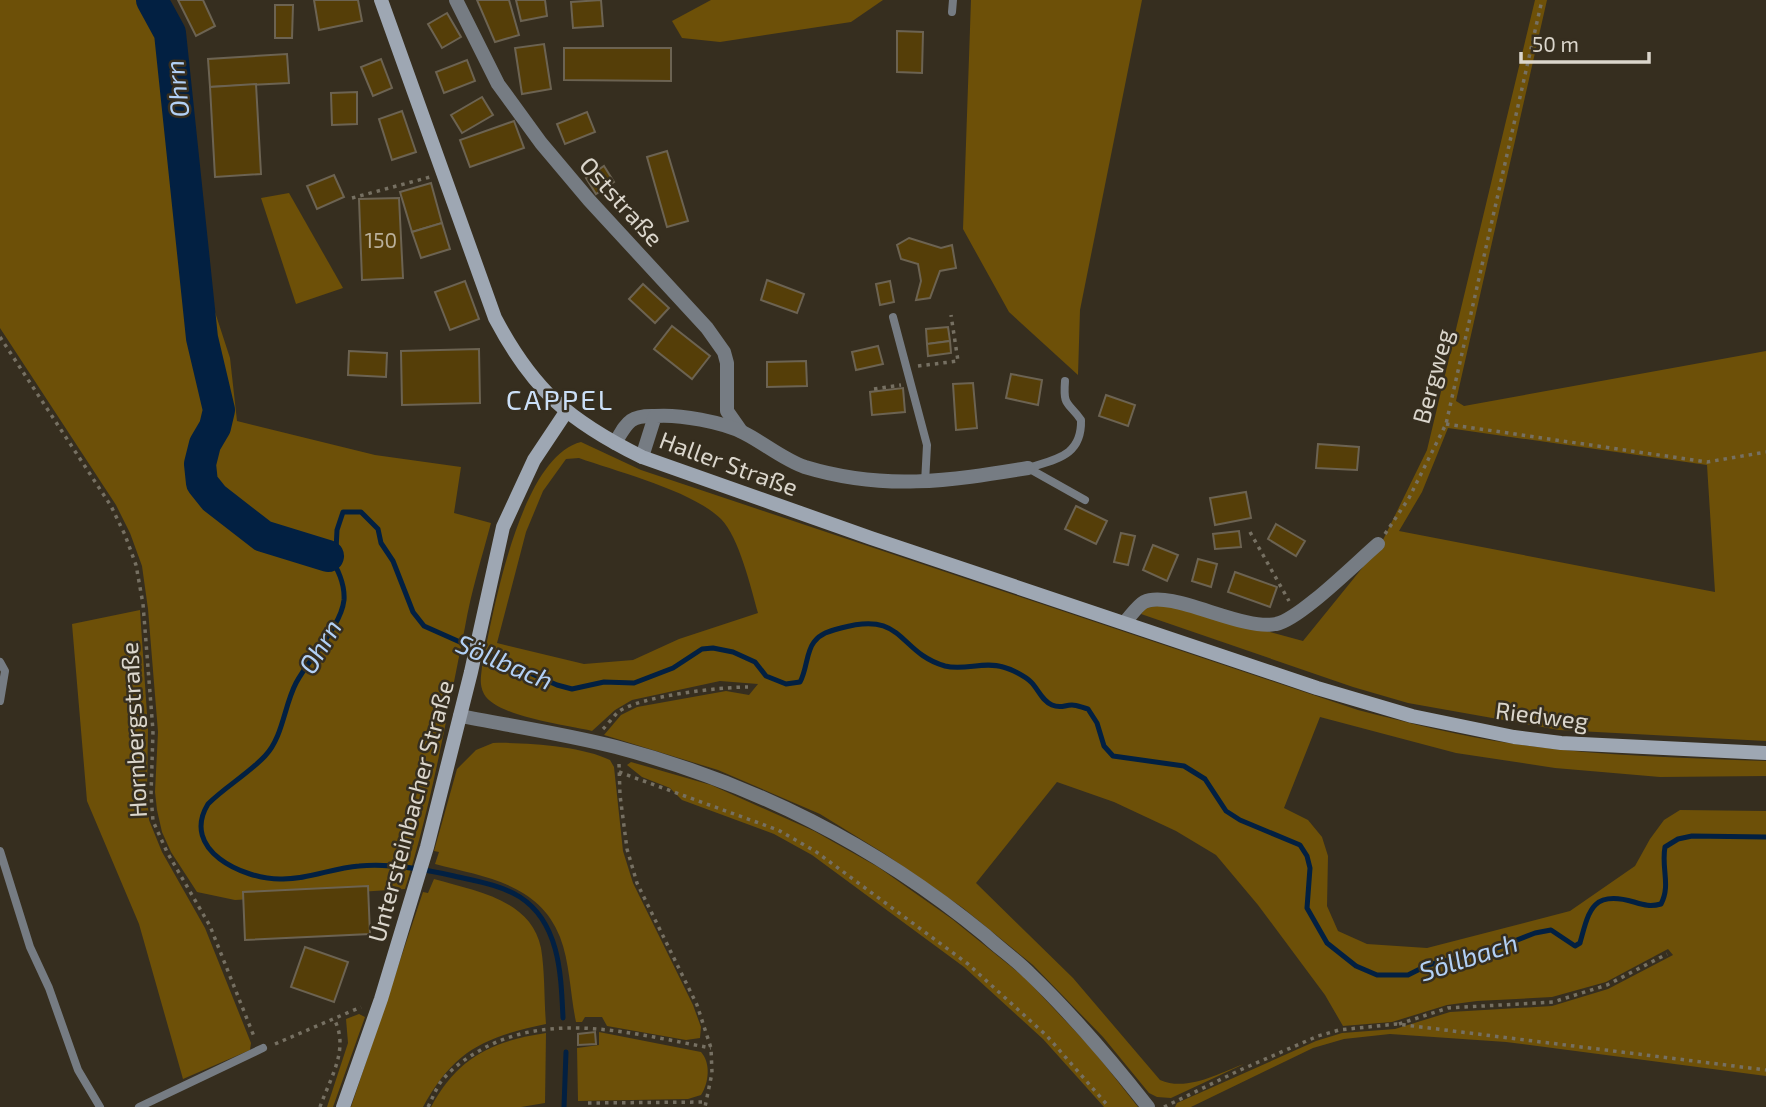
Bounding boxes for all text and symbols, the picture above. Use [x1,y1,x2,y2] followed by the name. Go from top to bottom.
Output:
[1521,21,1649,65] scale bar
[1532,31,1579,56] text: 50 m
[158,59,194,119] water label: Ohrn
[574,150,670,252] street label: Oststraße
[365,227,397,252] house number: 150
[1405,326,1459,426] street label: Bergweg
[506,382,614,416] district label: CAPPEL
[656,425,802,501] street label: Haller Straße
[291,613,347,679] water label: Ohrn
[452,627,558,695] water label: Söllbach
[114,641,152,819] street label: Hornbergstraße
[361,677,459,945] street label: Untersteinbacher Straße
[1494,695,1590,735] street label: Riedweg
[1415,926,1521,986] water label: Söllbach

